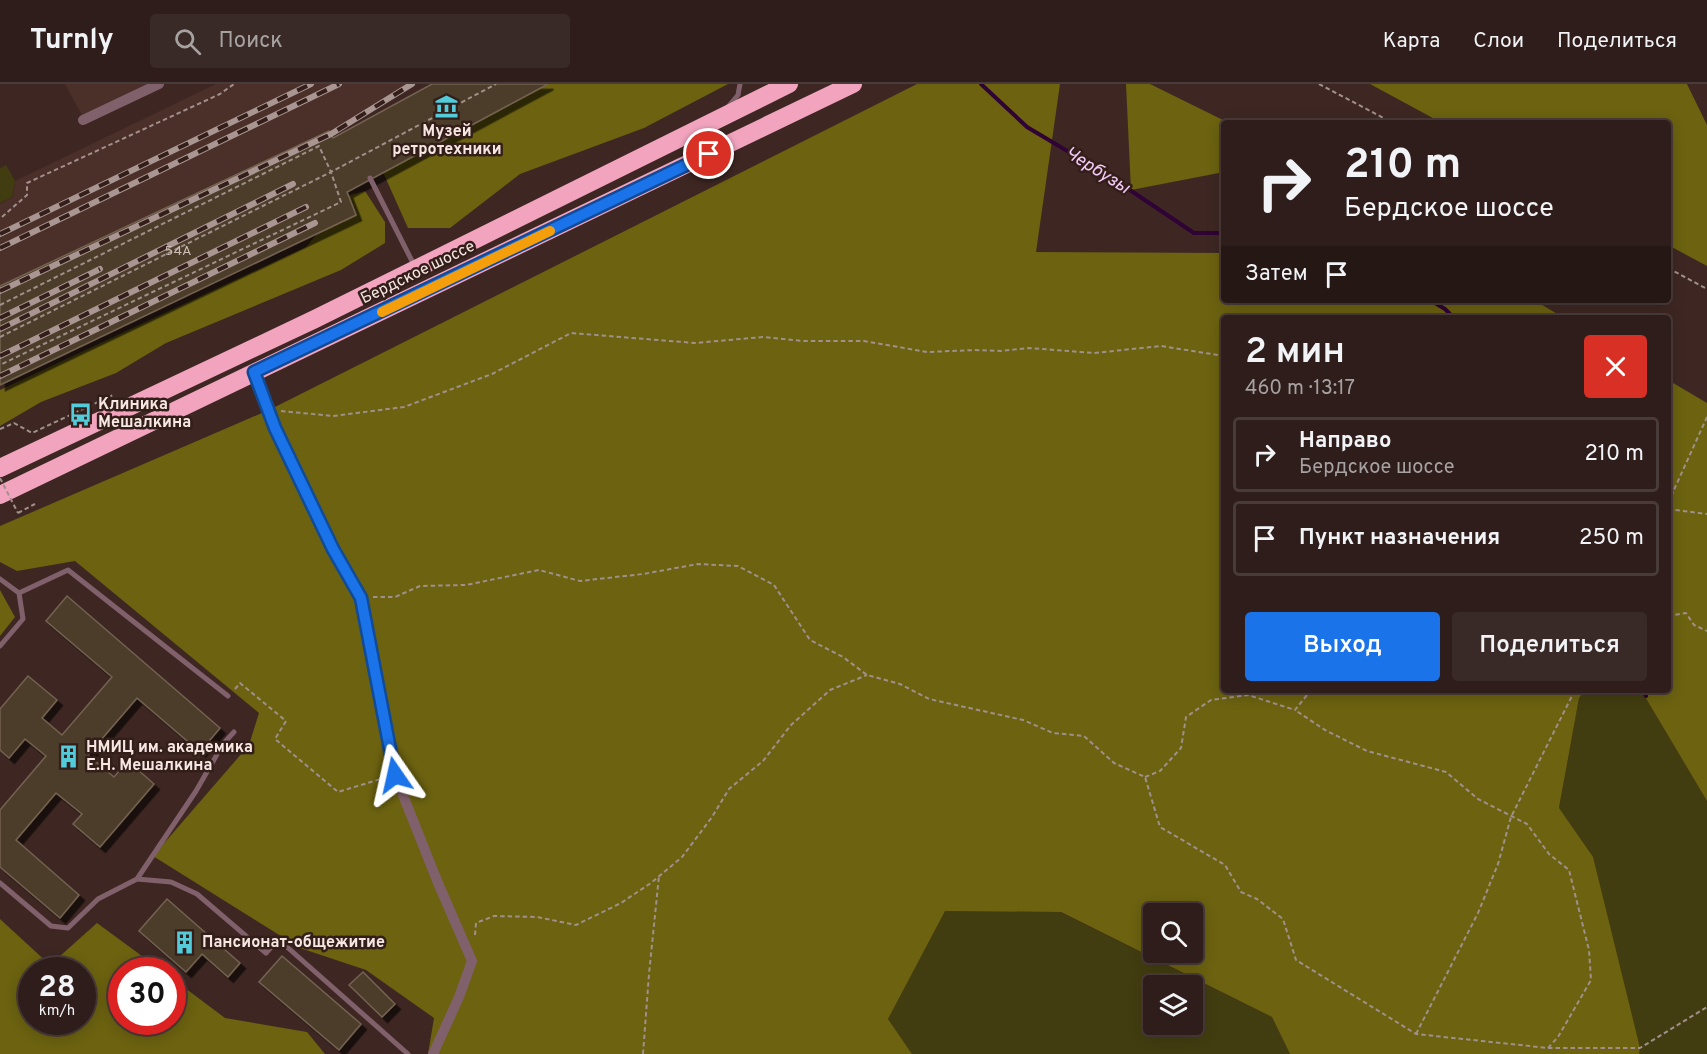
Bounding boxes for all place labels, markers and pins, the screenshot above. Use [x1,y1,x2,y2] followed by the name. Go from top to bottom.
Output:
[434,94,460,120] museum icon: Музей ретротехники
[392,122,502,160] place label: Музей ретротехники
[683,128,734,179] pin
[98,395,191,433] place label: Клиника Мешалкина
[67,401,93,427] bus stop icon: Клиника Мешалкина
[86,738,253,776] place label: НМИЦ им. академика Е.Н. Мешалкина
[55,744,81,770] building icon: НМИЦ им. академика Е.Н. Мешалкина
[171,930,197,956] building icon: Пансионат-общежитие
[202,933,385,953] place label: Пансионат-общежитие

